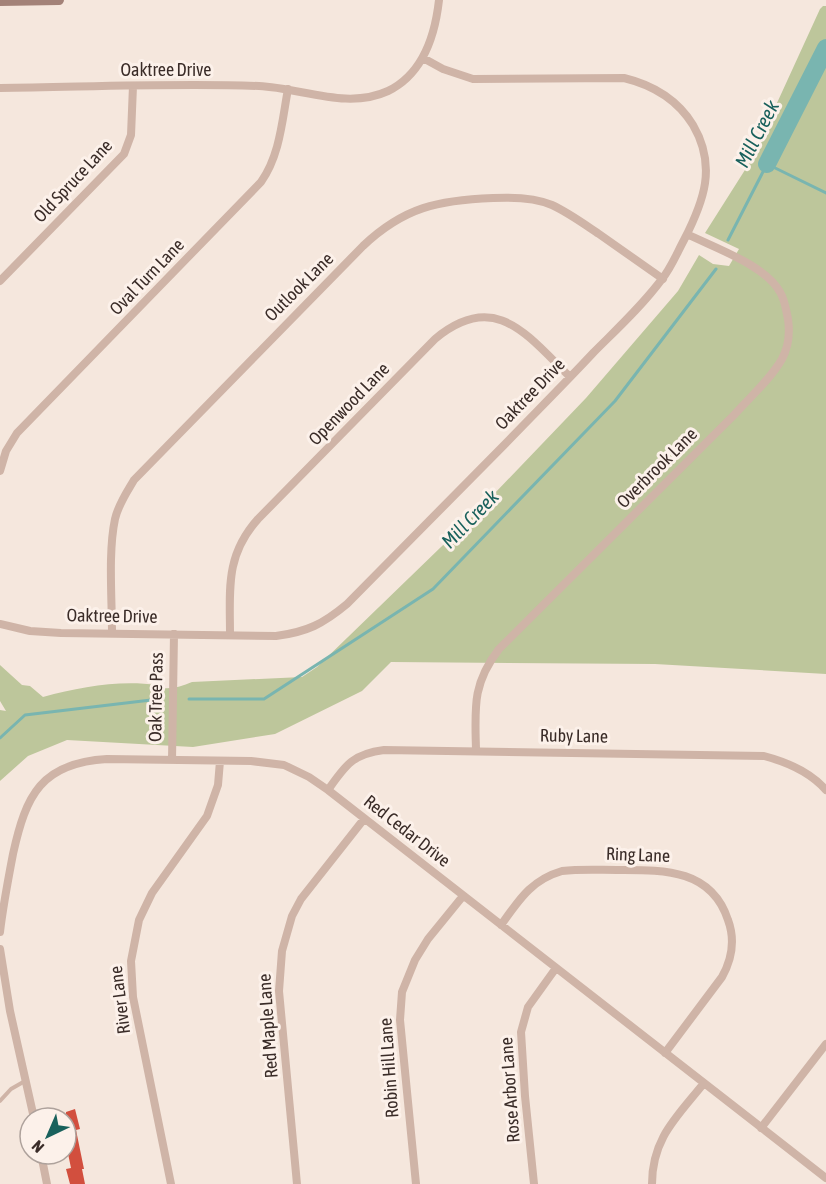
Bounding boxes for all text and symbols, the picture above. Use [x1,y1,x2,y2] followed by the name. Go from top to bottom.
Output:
[121,59,211,80] street label: Oaktree Drive
[730,96,783,171] water label: Mill Creek
[29,135,116,226] street label: Old Spruce Lane
[105,234,188,319] street label: Oval Turn Lane
[260,248,337,325] street label: Outlook Lane
[490,354,569,434] street label: Oaktree Drive
[304,358,393,449] street label: Openwood Lane
[612,423,701,512] street label: Overbrook Lane
[436,485,503,553] water label: Mill Creek
[66,604,158,627] street label: Oaktree Drive
[144,652,167,742] street label: Oak Tree Pass
[540,724,608,747] street label: Ruby Lane
[360,790,455,871] street label: Red Cedar Drive
[606,843,671,866] street label: Ring Lane
[105,965,134,1035] street label: River Lane
[253,973,282,1079] street label: Red Maple Lane
[375,1017,402,1119] street label: Robin Hill Lane
[495,1037,524,1143] street label: Rose Arbor Lane
[18,1106,78,1166] north arrow
[28,1137,47,1157] text: N

